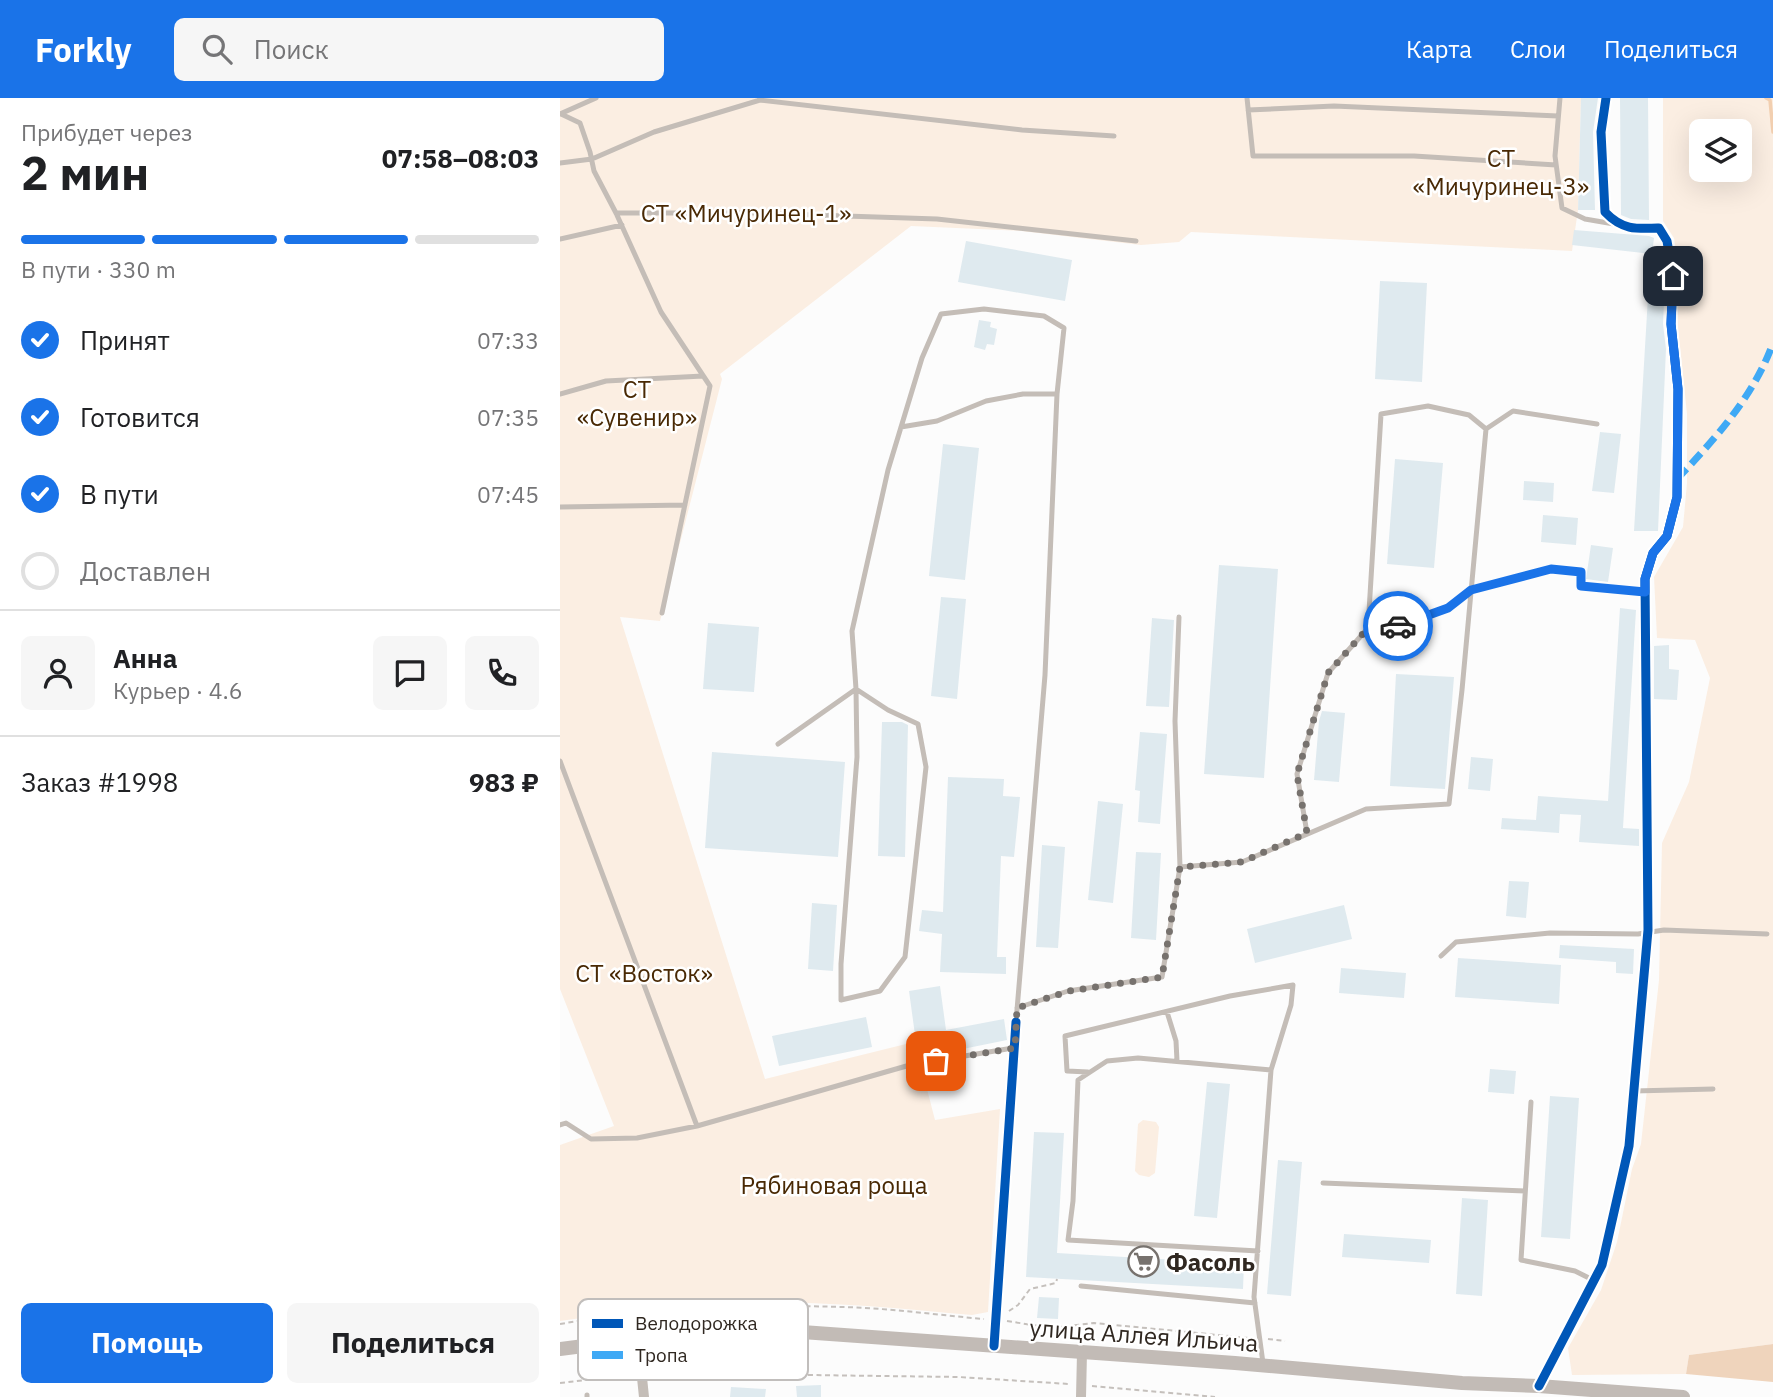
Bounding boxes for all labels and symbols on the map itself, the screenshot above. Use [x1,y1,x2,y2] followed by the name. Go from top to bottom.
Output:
[1413,142,1589,202] park label: СТ «Мичуринец-3»
[641,197,851,229] park label: СТ «Мичуринец-1»
[1643,246,1703,306] pin
[577,373,697,433] park label: СТ «Сувенир»
[1363,591,1433,661] courier
[575,957,713,989] park label: СТ «Восток»
[906,1031,966,1091] pin
[741,1169,928,1201] park label: Рябиновая роща
[1126,1245,1160,1279] supermarket icon: Фасоль
[1166,1246,1255,1278] place label: Фасоль
[578,1299,808,1380] legend
[635,1311,758,1335] text: Велодорожка
[1028,1311,1260,1359] street label: улица Аллея Ильича
[635,1343,688,1367] text: Тропа

